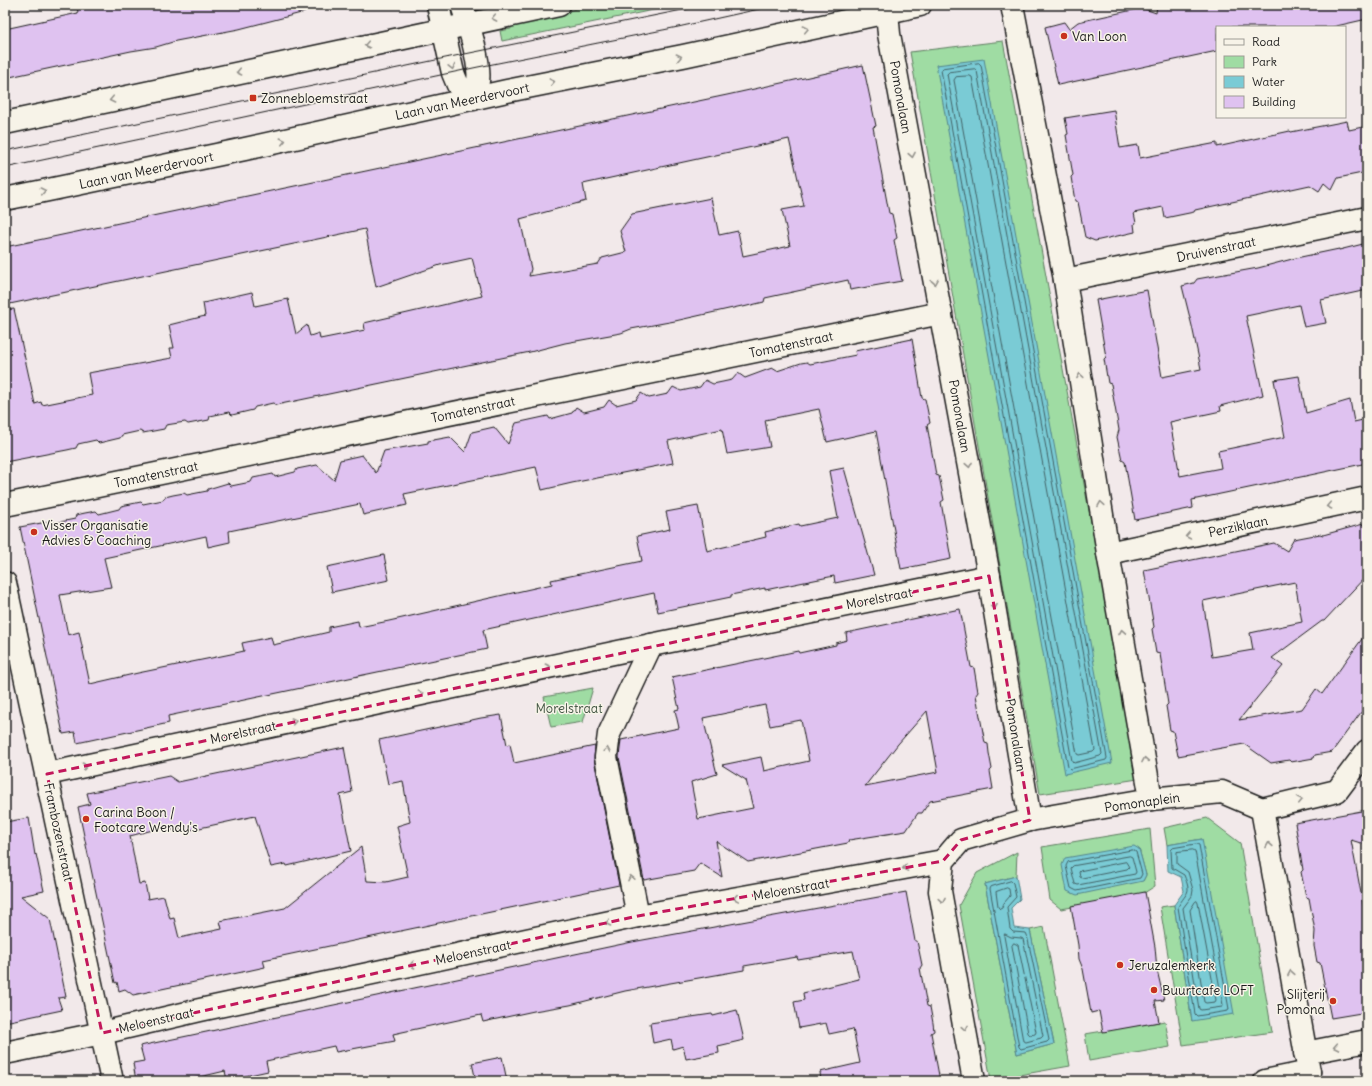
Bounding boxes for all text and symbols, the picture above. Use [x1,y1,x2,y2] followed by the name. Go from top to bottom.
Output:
[491,14,497,22] one-way arrow
[803,26,810,34] one-way arrow
[1216,26,1346,118] legend
[1072,28,1127,45] place label: Van Loon
[1059,31,1069,41] marker: Van Loon
[1252,34,1280,49] text: Road
[363,41,370,49] one-way arrow
[676,53,682,61] one-way arrow
[1252,54,1277,69] text: Park
[886,59,915,135] street label: Pomonalaan
[448,64,456,70] one-way arrow
[236,68,243,76] one-way arrow
[1252,74,1285,89] text: Water
[393,79,531,124] street label: Laan van Meerdervoort
[549,79,555,87] one-way arrow
[261,90,369,107] place label: Zonnebloemstraat
[248,93,258,103] marker: Zonnebloemstraat
[1252,94,1296,109] text: Building
[109,95,115,103] one-way arrow
[280,137,286,145] one-way arrow
[77,148,215,193] street label: Laan van Meerdervoort
[907,151,915,158] one-way arrow
[40,188,46,196] one-way arrow
[1175,233,1258,266] street label: Druivenstraat
[931,279,939,285] one-way arrow
[748,327,835,362] street label: Tomatenstraat
[1076,373,1085,379] one-way arrow
[945,378,974,454] street label: Pomonalaan
[430,392,517,427] street label: Tomatenstraat
[113,457,200,492] street label: Tomatenstraat
[964,462,973,468] one-way arrow
[1097,501,1105,507] one-way arrow
[1326,502,1332,510] one-way arrow
[1207,512,1270,541] street label: Perziklaan
[42,517,151,549] place label: Visser Organisatie Advies & Coaching
[29,527,39,537] marker: Visser Organisatie Advies & Coaching
[1185,532,1191,540] one-way arrow
[844,584,914,613] street label: Morelstraat
[990,604,998,610] one-way arrow
[1118,629,1127,635] one-way arrow
[545,663,552,671] one-way arrow
[418,691,424,699] one-way arrow
[1001,697,1030,773] street label: Pomonalaan
[535,700,603,717] park label: Morelstraat
[208,717,278,748] street label: Morelstraat
[291,718,297,726] one-way arrow
[602,747,611,753] one-way arrow
[1141,757,1149,763] one-way arrow
[82,763,88,771] one-way arrow
[40,781,77,884] street label: Frambozenstraat
[1103,789,1181,816] street label: Pomonaplein
[1297,796,1304,804] one-way arrow
[94,804,198,836] place label: Carina Boon / Footcare Wendy's
[81,814,91,824] marker: Carina Boon / Footcare Wendy's
[1265,842,1274,848] one-way arrow
[902,863,908,872] one-way arrow
[752,874,831,905] street label: Meloenstraat
[627,875,635,881] one-way arrow
[733,894,739,902] one-way arrow
[937,897,946,903] one-way arrow
[605,918,611,926] one-way arrow
[434,936,513,969] street label: Meloenstraat
[1128,957,1215,974] place label: Jeruzalemkerk
[409,960,416,968] one-way arrow
[1115,960,1125,970] marker: Jeruzalemkerk
[1287,970,1296,976] one-way arrow
[1162,982,1254,999] place label: Buurtcafe LOFT
[1149,985,1159,995] marker: Buurtcafe LOFT
[1276,986,1325,1018] place label: Slijterij Pomona
[1328,996,1338,1006] marker: Slijterij Pomona
[117,1003,196,1037] street label: Meloenstraat
[960,1025,969,1031] one-way arrow
[1333,1042,1339,1051] one-way arrow

